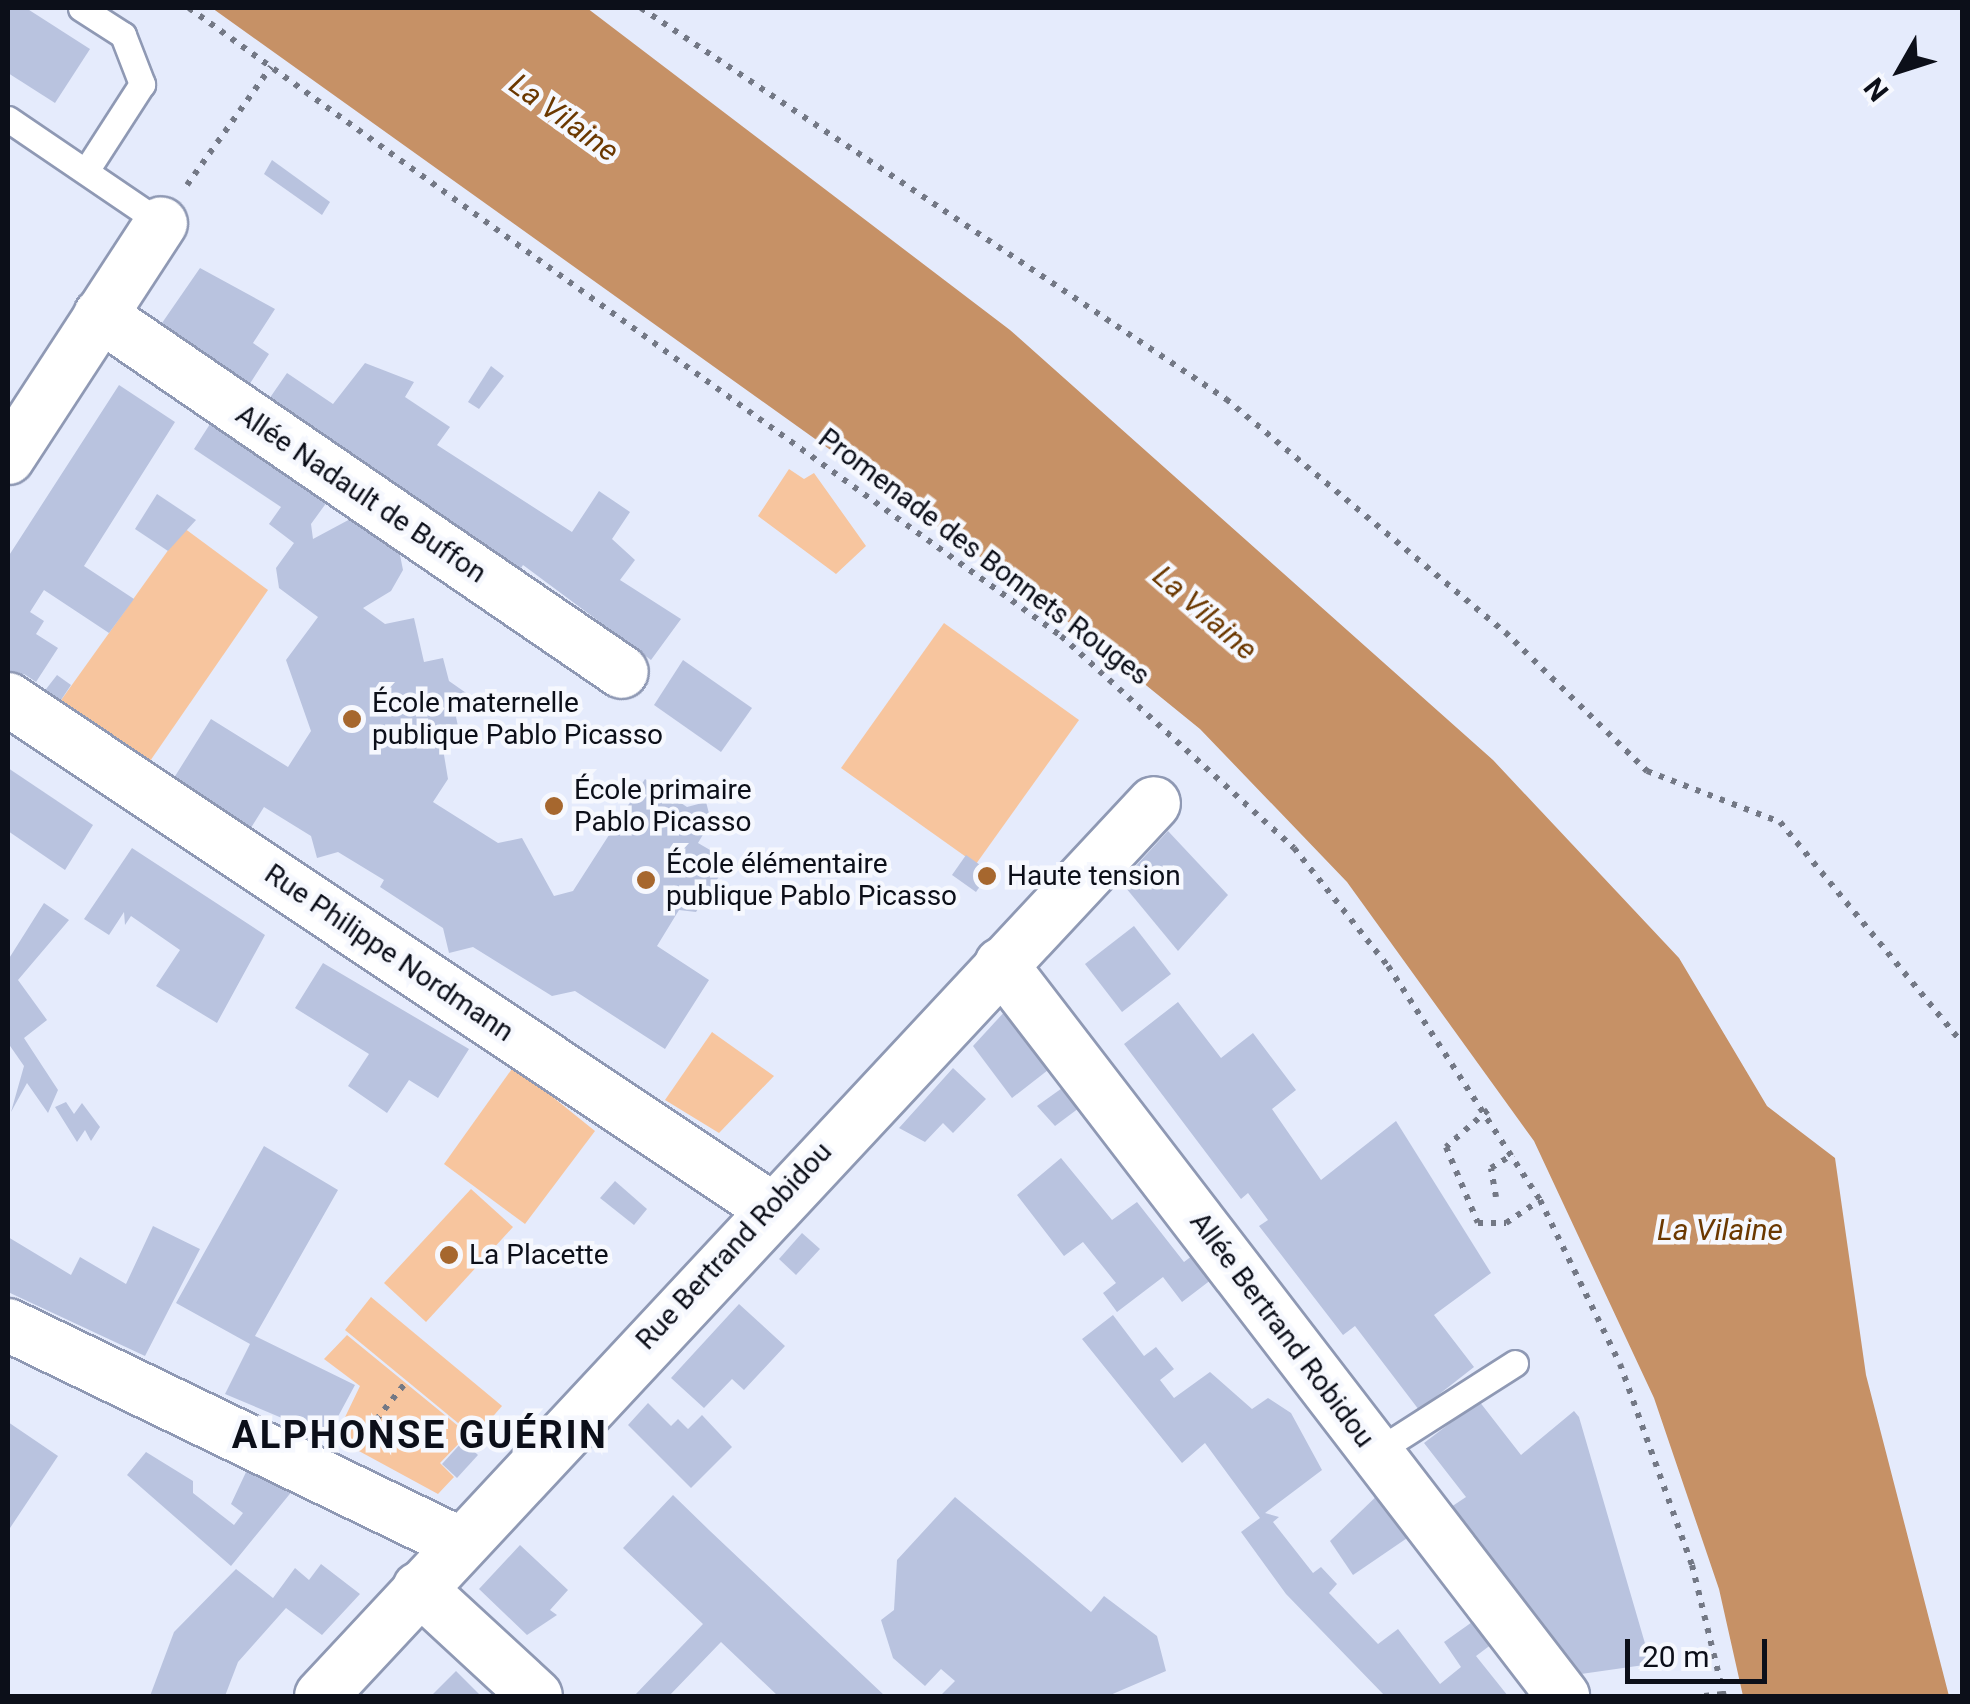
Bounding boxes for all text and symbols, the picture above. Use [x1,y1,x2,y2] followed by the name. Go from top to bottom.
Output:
[1850,20,1950,120] north arrow
[502,66,626,170] water label: La Vilaine
[1857,71,1895,107] text: N
[230,398,492,590] street label: Allée Nadault de Buffon
[812,421,1156,693] street label: Promenade des Bonnets Rouges
[1146,558,1264,668] water label: La Vilaine
[372,686,663,752] place label: École maternelle publique Pablo Picasso
[341,708,363,730] marker: École maternelle publique Pablo Picasso
[574,773,752,839] place label: École primaire Pablo Picasso
[543,795,565,817] marker: École primaire Pablo Picasso
[666,847,957,913] place label: École élémentaire publique Pablo Picasso
[258,857,520,1049] street label: Rue Philippe Nordmann
[1007,859,1181,893] place label: Haute tension
[976,865,998,887] marker: Haute tension
[635,869,657,891] marker: École élémentaire publique Pablo Picasso
[629,1135,839,1357] street label: Rue Bertrand Robidou
[1183,1206,1381,1454] street label: Allée Bertrand Robidou
[1657,1212,1783,1248] water label: La Vilaine
[469,1238,609,1272] place label: La Placette
[438,1244,460,1266] marker: La Placette
[232,1413,608,1459] district label: ALPHONSE GUÉRIN
[1630,1619,1772,1681] scale bar
[1642,1639,1709,1674] text: 20 m

